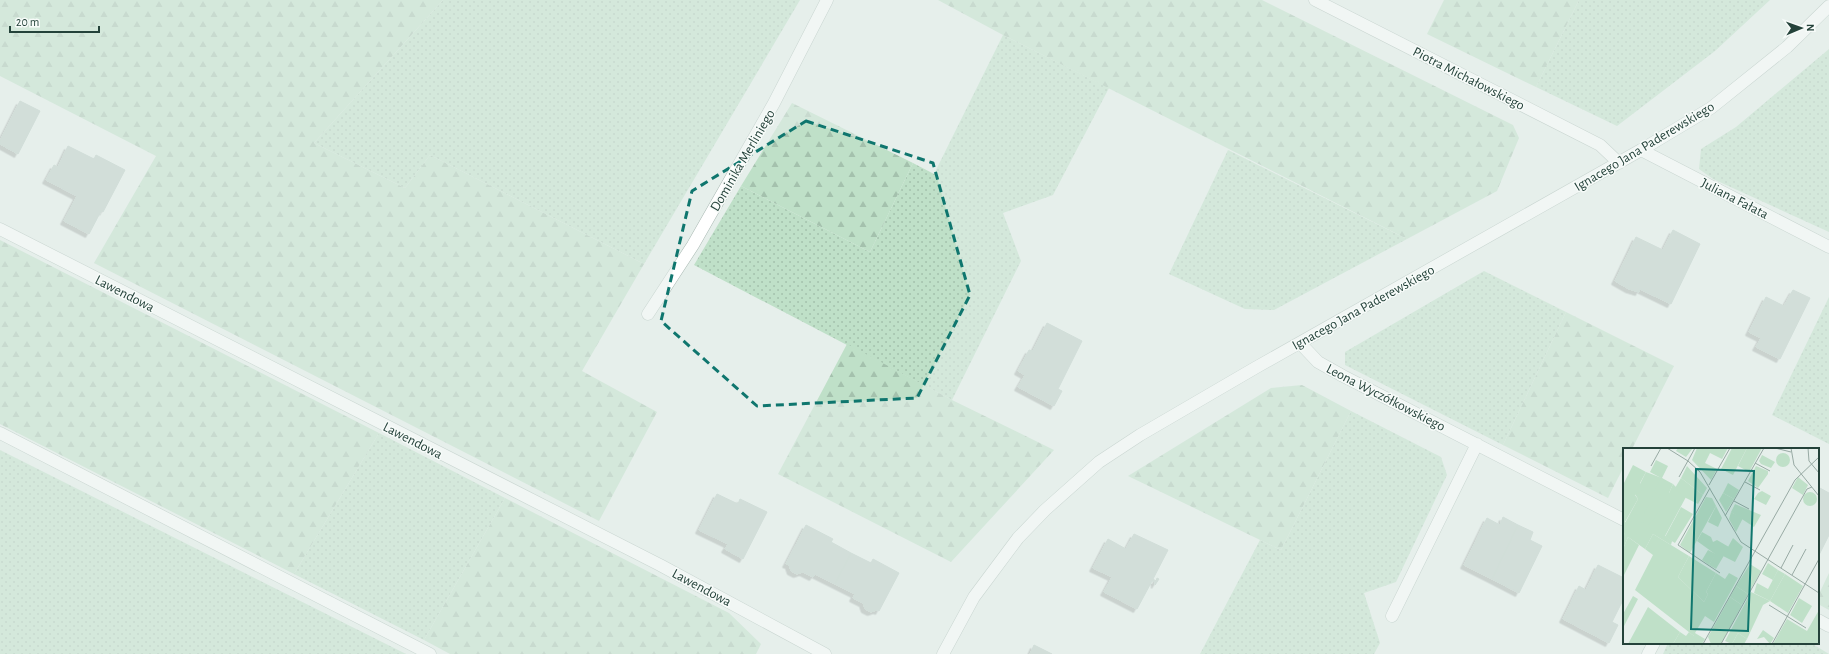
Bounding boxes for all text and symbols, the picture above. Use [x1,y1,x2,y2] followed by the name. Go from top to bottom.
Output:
[10,8,99,34] scale bar
[1781,8,1821,48] north arrow
[16,16,39,28] text: 20 m
[1805,24,1816,32] text: N
[1410,45,1527,113] street label: Piotra Michałowskiego
[1572,99,1717,194] street label: Ignacego Jana Paderewskiego
[708,107,778,214] street label: Dominika Merliniego
[1699,176,1771,222] street label: Juliana Fałata
[1290,263,1437,353] street label: Ignacego Jana Paderewskiego
[93,273,157,315] street label: Lawendowa
[1324,362,1447,434] street label: Leona Wyczółkowskiego
[381,420,445,462] street label: Lawendowa
[1623,448,1819,644] inset map
[670,567,734,609] street label: Lawendowa

